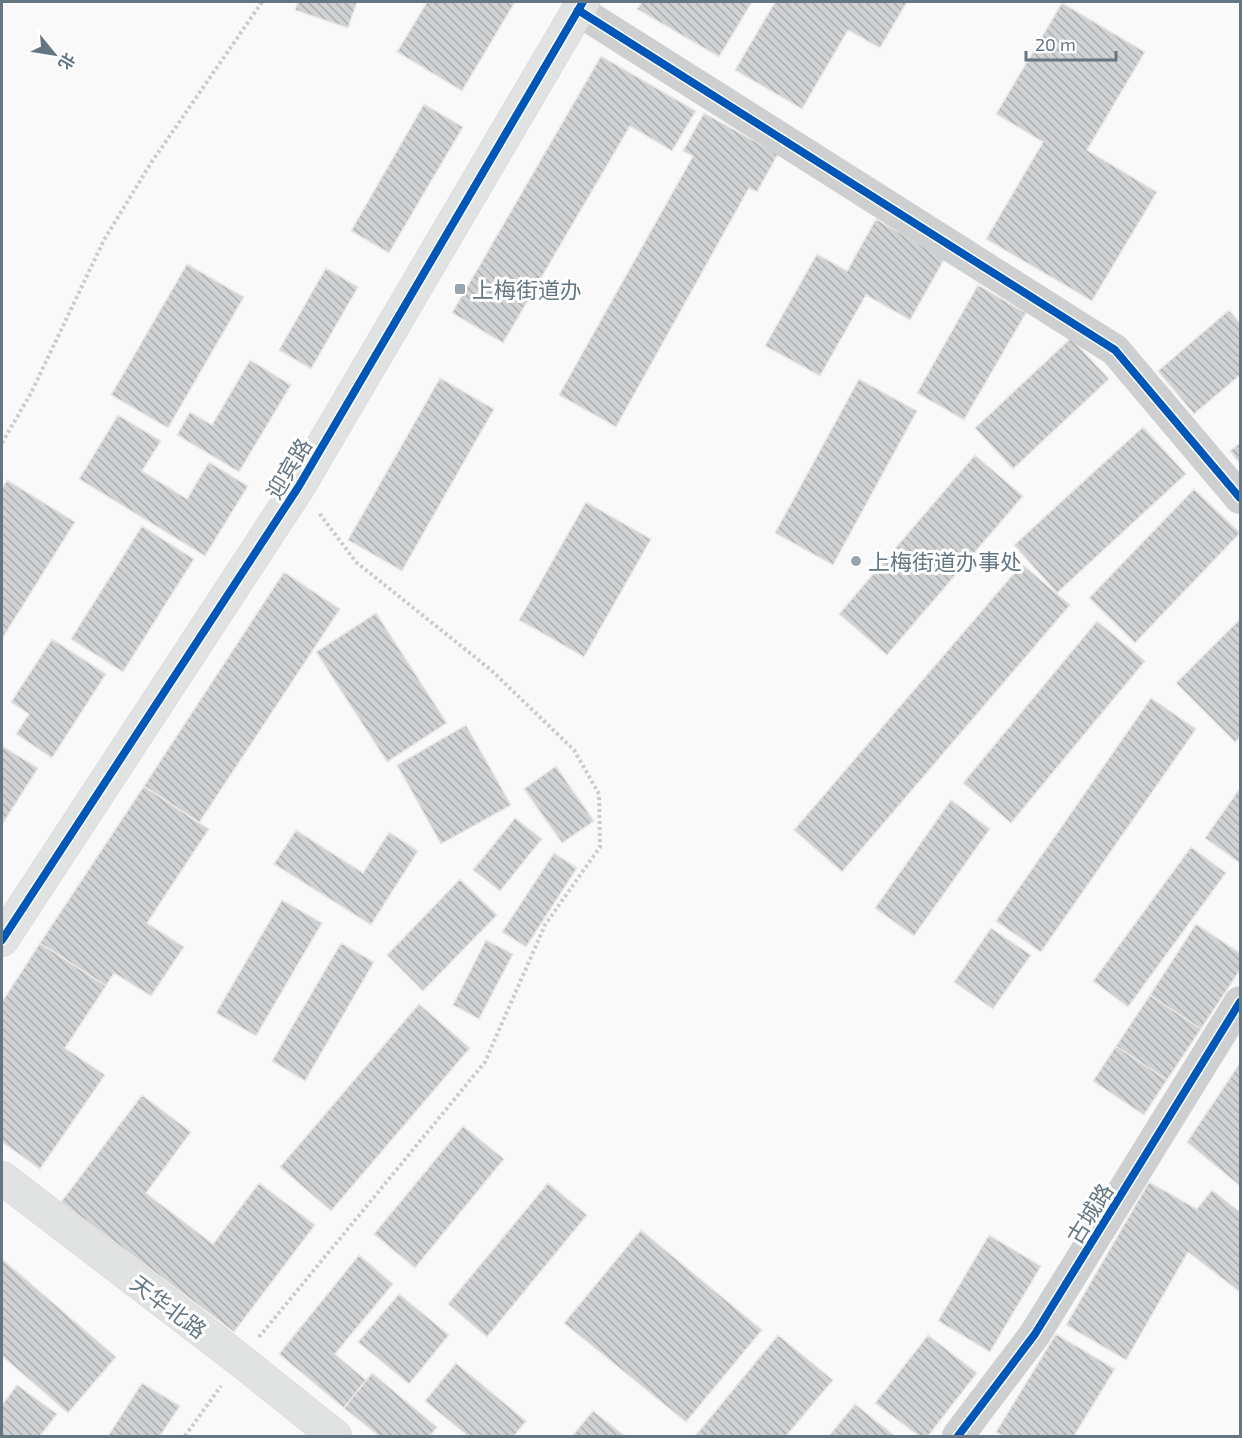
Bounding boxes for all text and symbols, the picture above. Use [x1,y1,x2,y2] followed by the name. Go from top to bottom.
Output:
[24,24,84,84] north arrow
[1026,24,1116,62] scale bar
[1035,33,1076,55] text: 20 m
[55,50,80,73] text: 北
[472,276,582,302] place label: 上梅街道办
[453,282,467,296] marker: 上梅街道办
[260,433,316,503] street label: 迎宾路
[868,548,1022,574] place label: 上梅街道办事处
[849,554,863,568] marker: 上梅街道办事处
[1060,1178,1118,1248] street label: 古城路
[126,1269,212,1343] street label: 天华北路

